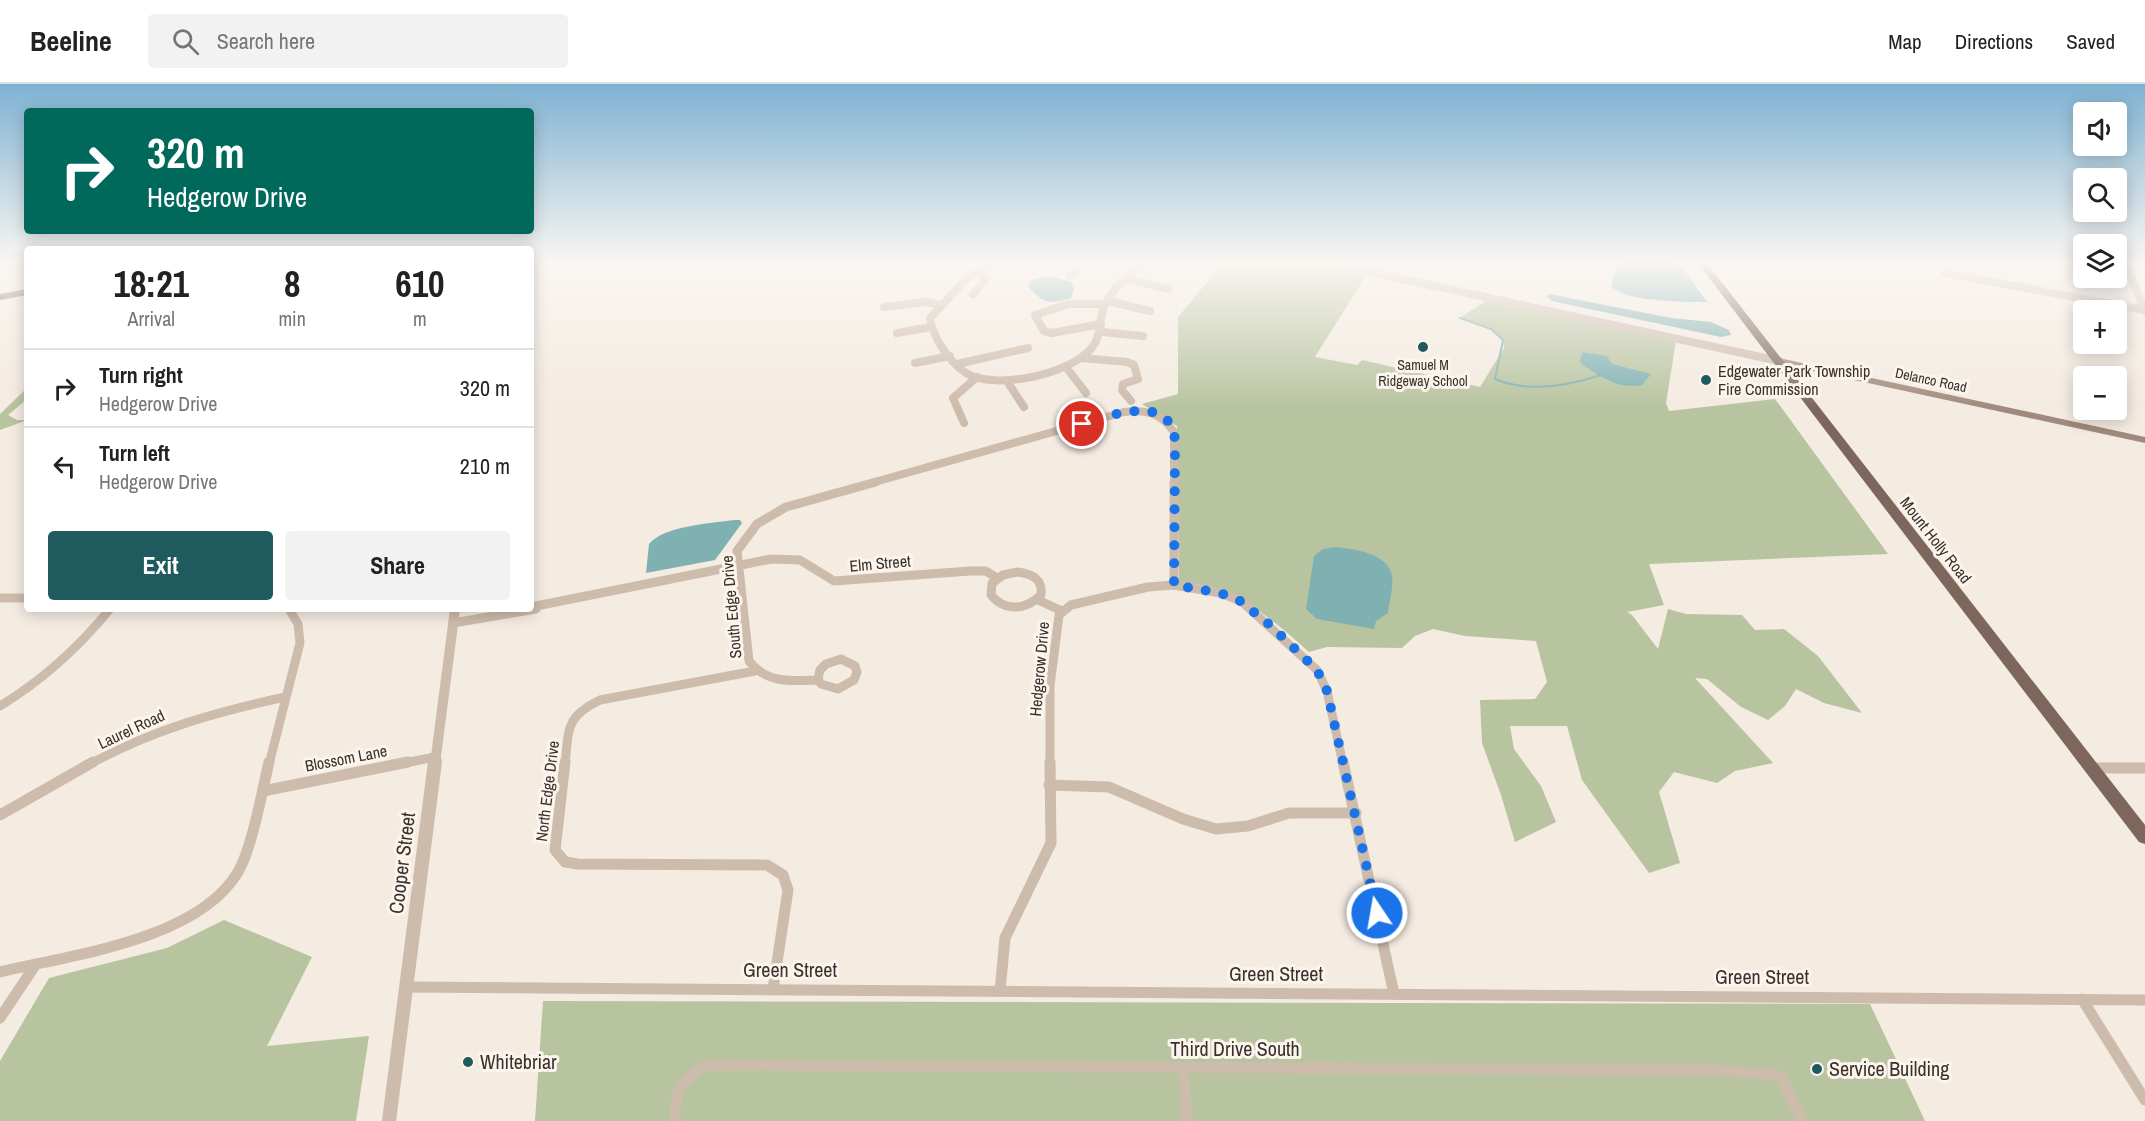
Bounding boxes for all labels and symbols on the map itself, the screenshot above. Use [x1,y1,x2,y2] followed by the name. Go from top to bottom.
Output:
[1416,340,1430,354] marker: Samuel M Ridgeway School
[1378,356,1468,390] place label: Samuel M Ridgeway School
[1718,360,1870,400] place label: Edgewater Park Township Fire Commission
[1894,364,1968,396] street label: Delanco Road
[1699,373,1713,387] marker: Edgewater Park Township Fire Commission
[1056,398,1107,449] pin
[1895,492,1977,588] street label: Mount Holly Road
[849,549,912,577] street label: Elm Street
[716,554,746,660] street label: South Edge Drive
[1024,621,1054,717] street label: Hedgerow Drive
[94,704,168,754] street label: Laurel Road
[303,739,389,777] street label: Blossom Lane
[530,739,564,843] street label: North Edge Drive
[382,810,421,915] street label: Cooper Street
[1345,881,1409,945] position arrow
[743,956,837,983] street label: Green Street
[1229,960,1323,987] street label: Green Street
[1715,963,1809,990] street label: Green Street
[1170,1035,1300,1062] street label: Third Drive South
[480,1048,557,1075] place label: Whitebriar
[461,1055,475,1069] marker: Whitebriar
[1829,1055,1949,1082] place label: Service Building
[1810,1062,1824,1076] marker: Service Building

